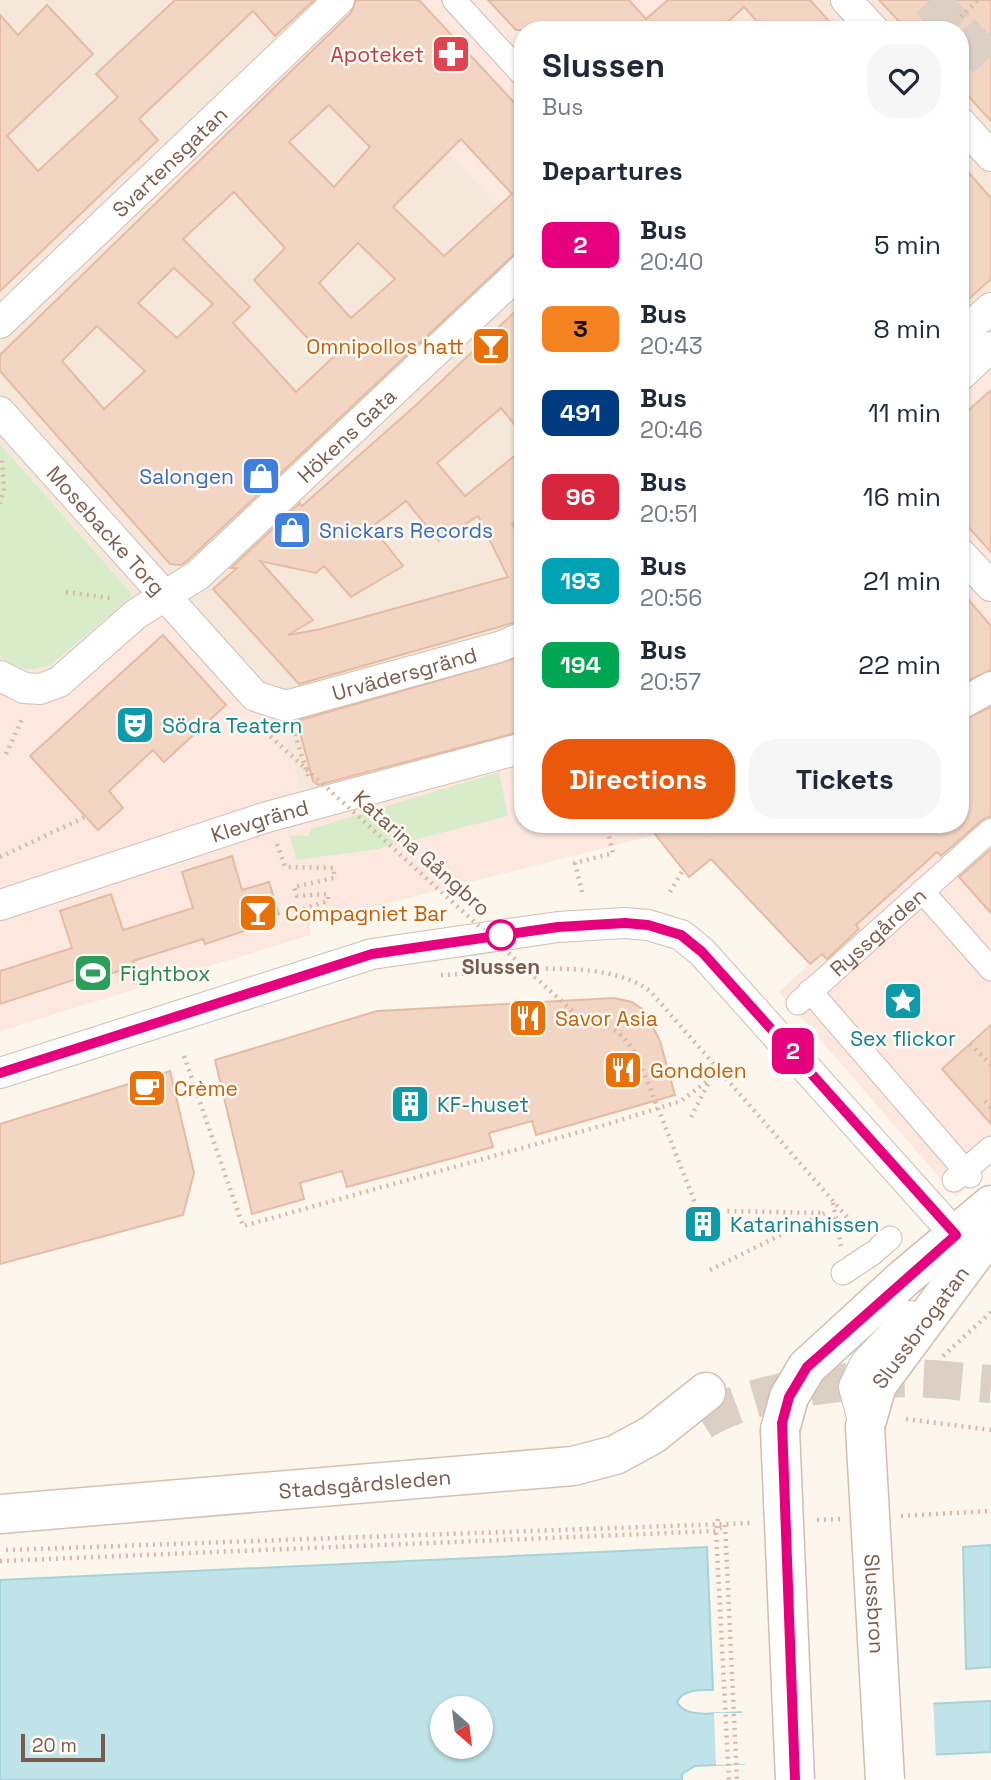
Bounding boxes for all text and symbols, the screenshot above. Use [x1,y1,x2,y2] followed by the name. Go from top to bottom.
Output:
[430,33,472,75] pharmacy icon: Apoteket
[331,41,424,68] place label: Apoteket
[867,44,941,118] button: heart
[542,45,665,87] text: Slussen
[542,92,583,122] text: Bus
[106,100,233,223] street label: Svartensgatan
[542,154,683,188] text: Departures
[640,213,687,247] text: Bus
[874,228,941,262] text: 5 min
[573,229,588,260] text: 2
[640,247,704,277] text: 20:40
[640,297,687,331] text: Bus
[873,312,941,346] text: 8 min
[573,313,588,344] text: 3
[470,325,512,367] bar icon: Omnipollos hatt
[640,331,703,361] text: 20:43
[306,333,464,360] place label: Omnipollos hatt
[640,381,687,415] text: Bus
[291,382,402,488] street label: Hökens Gata
[868,396,941,430] text: 11 min
[560,397,601,428] text: 491
[640,415,703,445] text: 20:46
[240,455,282,497] shop icon: Salongen
[41,460,171,601] street label: Mosebacke Torg
[139,463,234,490] place label: Salongen
[640,465,687,499] text: Bus
[863,480,941,514] text: 16 min
[566,481,595,512] text: 96
[640,499,698,529] text: 20:51
[271,509,313,551] shop icon: Snickars Records
[319,517,493,544] place label: Snickars Records
[640,549,687,583] text: Bus
[863,564,941,598] text: 21 min
[560,565,601,596] text: 193
[640,583,702,613] text: 20:56
[640,633,687,667] text: Bus
[329,640,480,706] street label: Urvädersgränd
[858,648,941,682] text: 22 min
[560,649,601,680] text: 194
[640,667,701,697] text: 20:57
[114,704,156,746] theatre icon: Södra Teatern
[162,712,302,739] place label: Södra Teatern
[542,739,735,819] button: Directions
[749,739,941,819] button: Tickets
[348,784,496,922] street label: Katarina Gångbro
[207,793,311,848] street label: Klevgränd
[824,881,931,982] street label: Ryssgården
[237,892,279,934] bar icon: Compagniet Bar
[285,900,447,927] place label: Compagniet Bar
[486,920,516,950] marker: Slussen
[72,952,114,994] sports icon: Fightbox
[462,953,540,980] place label: Slussen
[120,960,210,987] place label: Fightbox
[882,980,924,1022] place icon: Sex flickor
[507,997,549,1039] restaurant icon: Savor Asia
[555,1005,658,1032] place label: Savor Asia
[850,1025,956,1052] place label: Sex flickor
[770,1028,816,1074] line badge: 2
[786,1035,800,1066] text: 2
[602,1049,644,1091] restaurant icon: Gondolen
[650,1057,747,1084] place label: Gondolen
[126,1067,168,1109] cafe icon: Crème
[174,1075,238,1102] place label: Crème
[389,1083,431,1125] building icon: KF-huset
[437,1091,529,1118] place label: KF-huset
[682,1203,724,1245] building icon: Katarinahissen
[730,1211,879,1238] place label: Katarinahissen
[866,1260,975,1394] street label: Slussbrogatan
[277,1463,452,1504] street label: Stadsgårdsleden
[859,1553,891,1654] street label: Slussbron
[430,1696,494,1759] north arrow
[430,1696,493,1759] map controls
[21,1731,105,1763] scale bar
[32,1733,77,1758] text: 20 m

